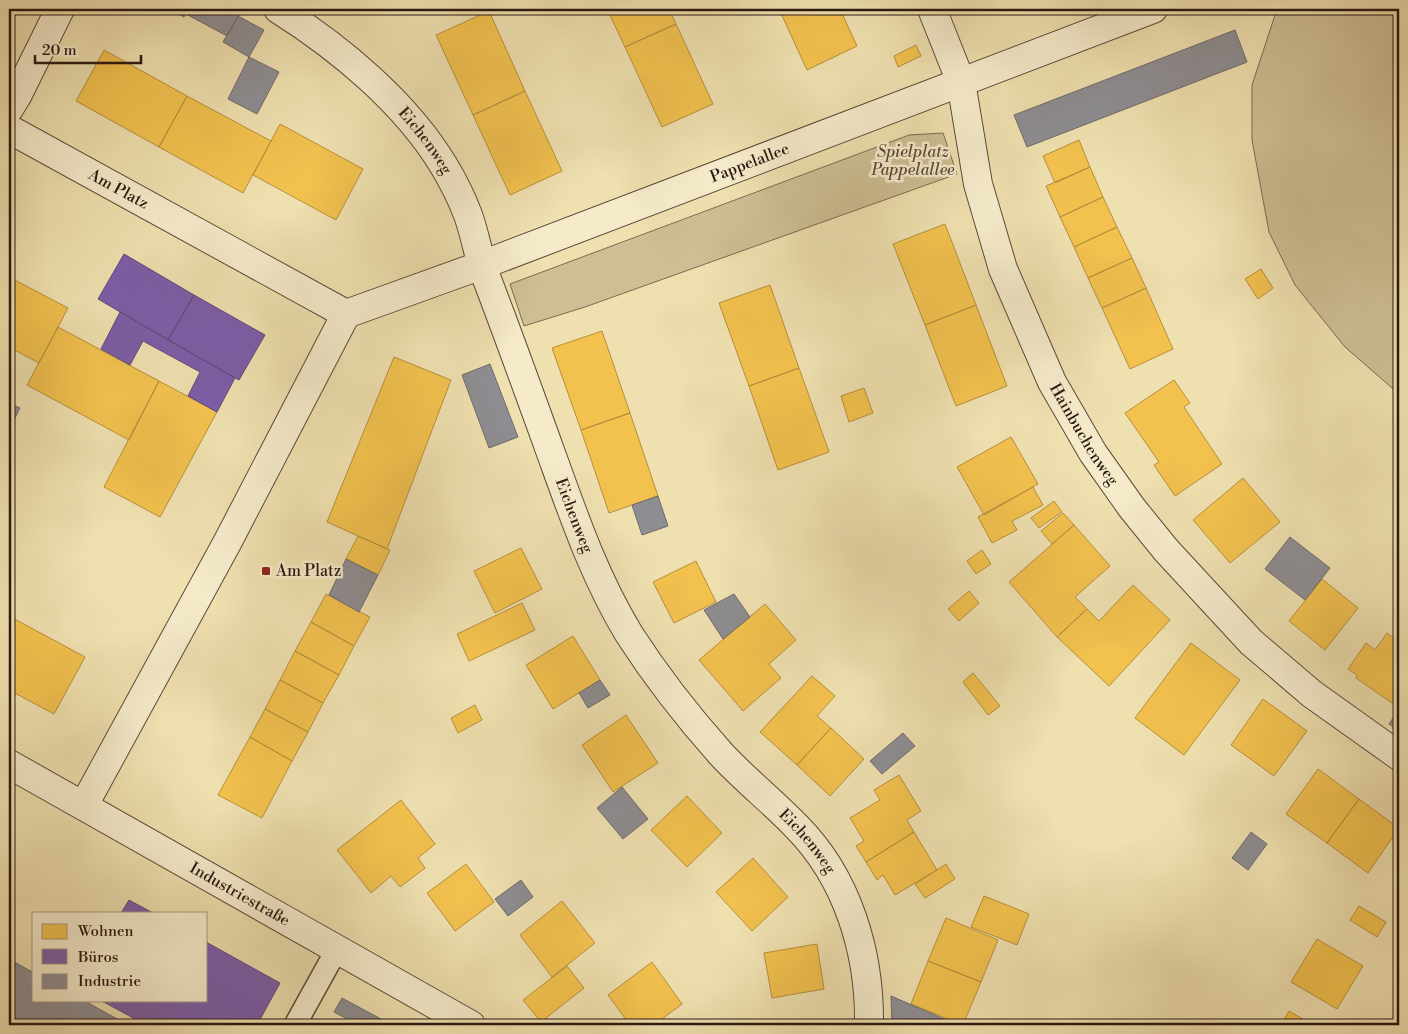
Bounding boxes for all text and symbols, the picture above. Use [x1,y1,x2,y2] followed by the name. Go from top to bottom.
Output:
[35,32,141,64] scale bar
[42,41,77,60] text: 20 m
[394,103,457,178] street label: Eichenweg
[707,139,792,187] street label: Pappelallee
[870,142,955,180] park label: Spielplatz Pappelallee
[84,164,152,214] street label: Am Platz
[1045,380,1123,490] street label: Hainbuchenweg
[551,475,598,557] street label: Eichenweg
[275,561,341,581] place label: Am Platz
[260,565,272,577] marker: Am Platz
[775,804,840,878] street label: Eichenweg
[186,858,293,931] street label: Industriestraße
[32,912,208,1002] legend
[77,922,133,941] text: Wohnen
[77,948,118,967] text: Büros
[78,972,141,991] text: Industrie

